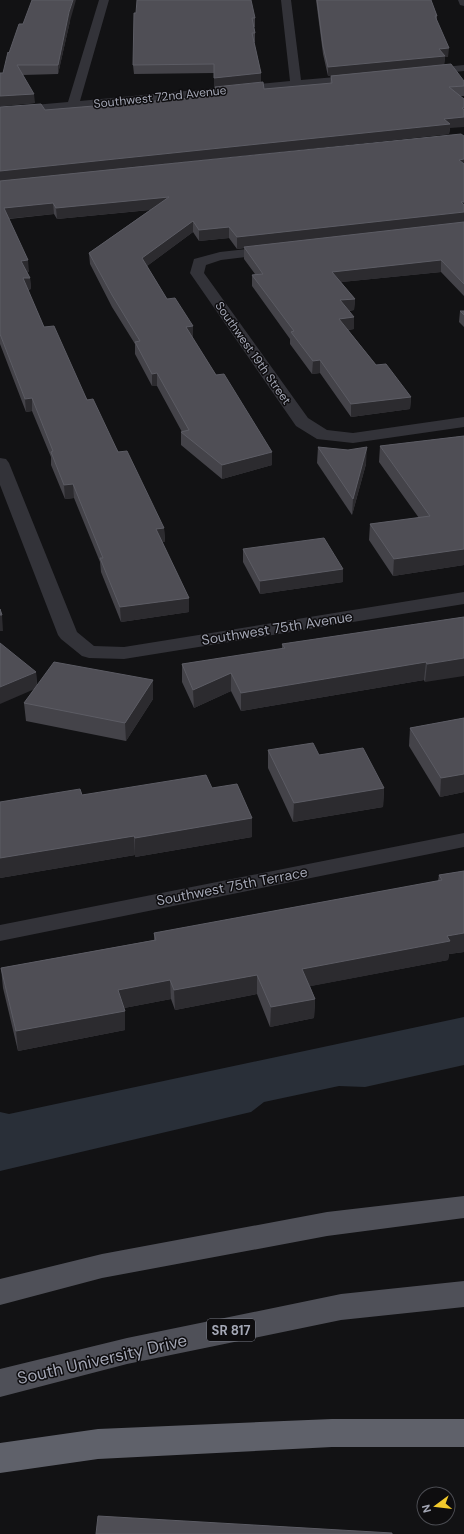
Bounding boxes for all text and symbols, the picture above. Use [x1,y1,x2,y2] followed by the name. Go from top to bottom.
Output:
[93,82,227,112] street label: Southwest 72nd Avenue
[211,298,295,408] street label: Southwest 19th Street
[200,607,354,649] street label: Southwest 75th Avenue
[155,862,309,909] street label: Southwest 75th Terrace
[207,1319,255,1341] road number: SR 817
[15,1329,189,1389] street label: South University Drive
[416,1486,456,1526] north arrow
[419,1503,434,1514] text: N

